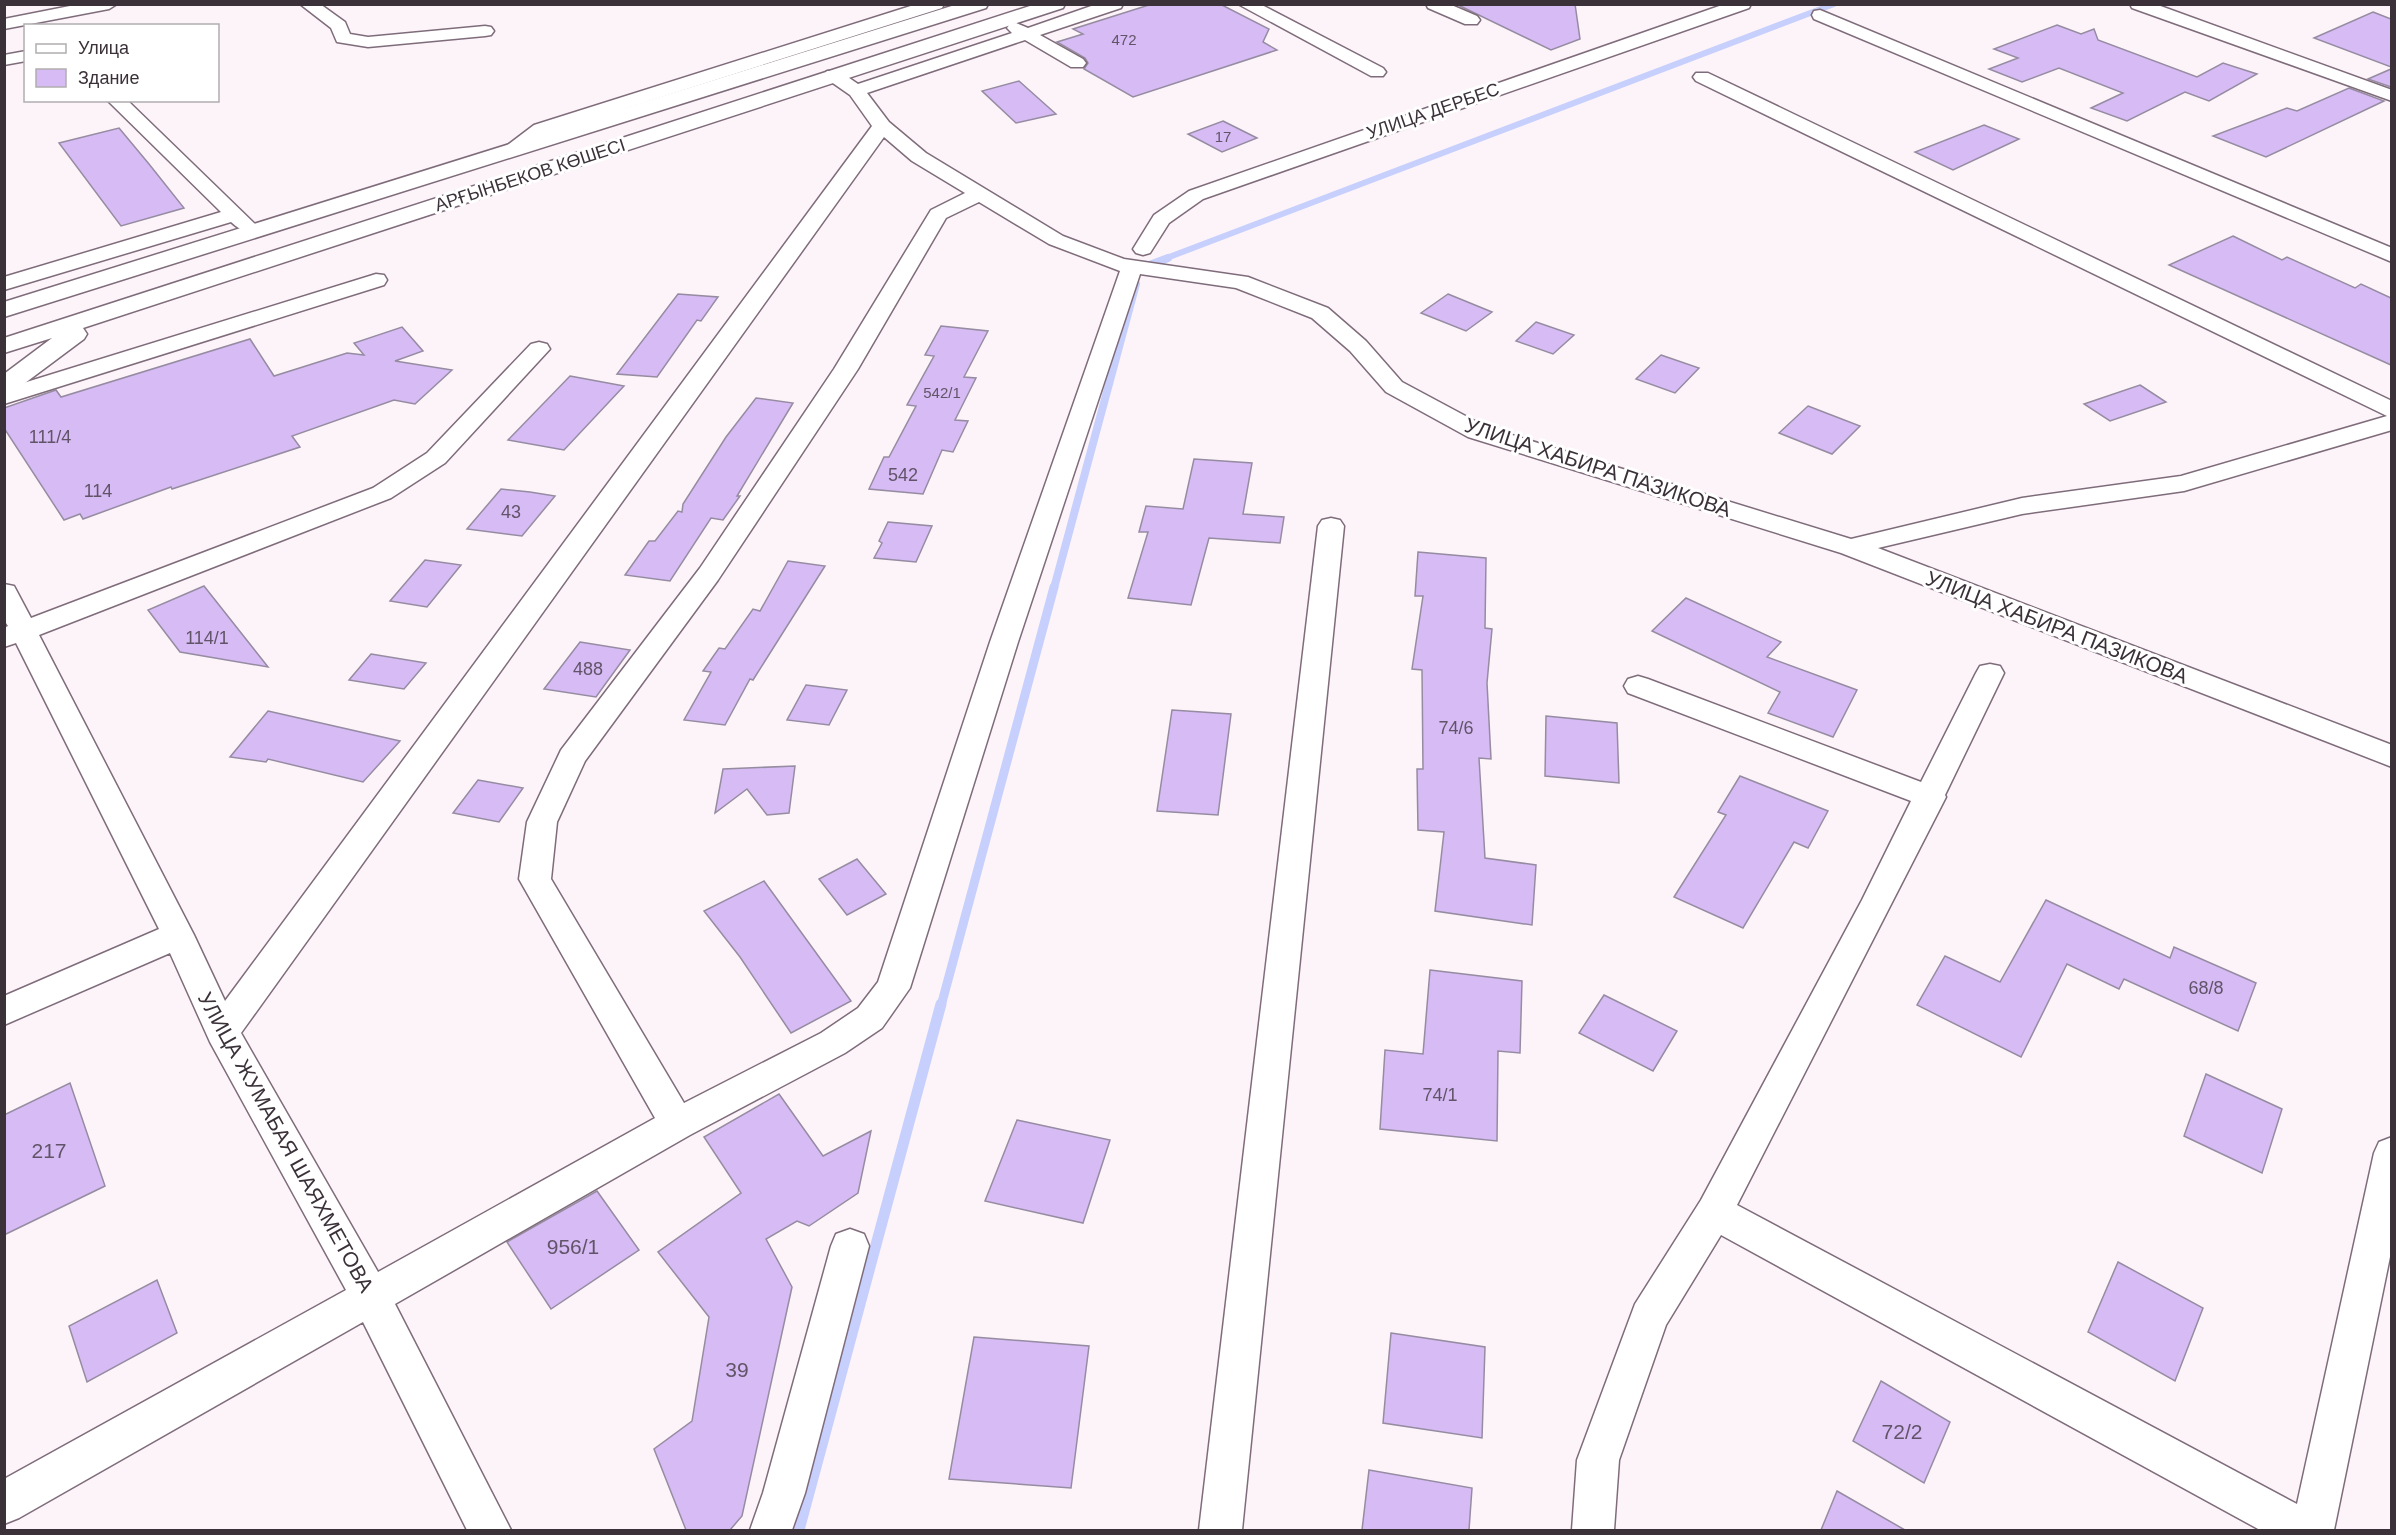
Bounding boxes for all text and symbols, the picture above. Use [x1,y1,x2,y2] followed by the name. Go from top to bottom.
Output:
[24,24,219,102] legend
[1111,31,1137,48] house number: 472
[78,38,130,58] text: Улица
[78,68,139,88] text: Здание
[1364,79,1502,143] street label: УЛИЦА ДЕРБЕС
[1215,128,1231,145] house number: 17
[432,135,628,215] street label: АРҒЫНБЕКОВ КӨШЕСІ
[923,384,961,401] house number: 542/1
[1462,413,1734,521] street label: УЛИЦА ХАБИРА ПАЗИКОВА
[29,427,71,447] house number: 111/4
[888,465,918,485] house number: 542
[84,481,112,501] house number: 114
[501,502,521,522] house number: 43
[1923,566,2191,688] street label: УЛИЦА ХАБИРА ПАЗИКОВА
[185,628,229,648] house number: 114/1
[573,659,603,679] house number: 488
[1438,718,1474,738] house number: 74/6
[2188,978,2224,998] house number: 68/8
[194,988,378,1296] street label: УЛИЦА ЖУМАБАЯ ШАЯХМЕТОВА
[1422,1085,1458,1105] house number: 74/1
[31,1139,67,1162] house number: 217
[547,1235,599,1258] house number: 956/1
[725,1358,749,1381] house number: 39
[1882,1420,1922,1443] house number: 72/2

